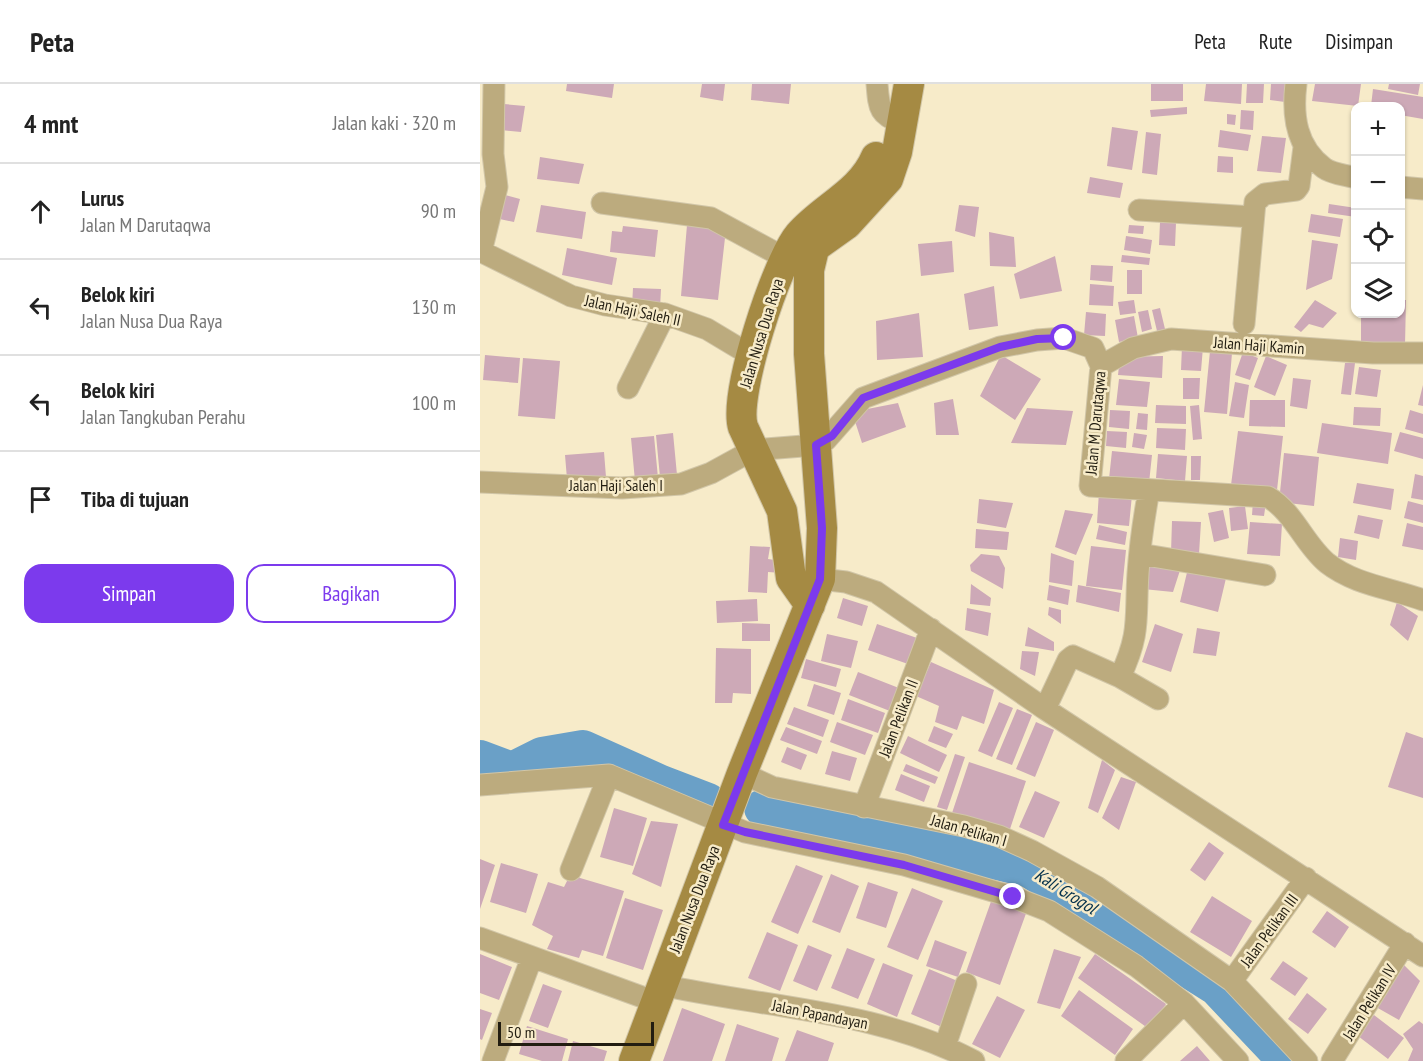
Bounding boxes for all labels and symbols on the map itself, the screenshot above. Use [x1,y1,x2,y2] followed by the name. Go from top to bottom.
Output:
[735,276,787,391] street label: Jalan Nusa Dua Raya
[582,290,683,330] street label: Jalan Haji Saleh II
[1050,324,1076,350] route start
[1212,332,1305,358] street label: Jalan Haji Kamin
[1080,370,1109,477] street label: Jalan M Darutaqwa
[568,475,663,495] street label: Jalan Haji Saleh I
[874,676,922,761] street label: Jalan Pelikan II
[928,809,1009,850] street label: Jalan Pelikan I
[664,843,724,956] street label: Jalan Nusa Dua Raya
[1031,863,1103,920] water label: Kali Grogol
[999,883,1025,909] route end
[1235,890,1302,971] street label: Jalan Pelikan III
[1337,960,1400,1044] street label: Jalan Pelikan IV
[769,995,870,1033] street label: Jalan Papandayan
[498,1019,654,1046] scale bar

